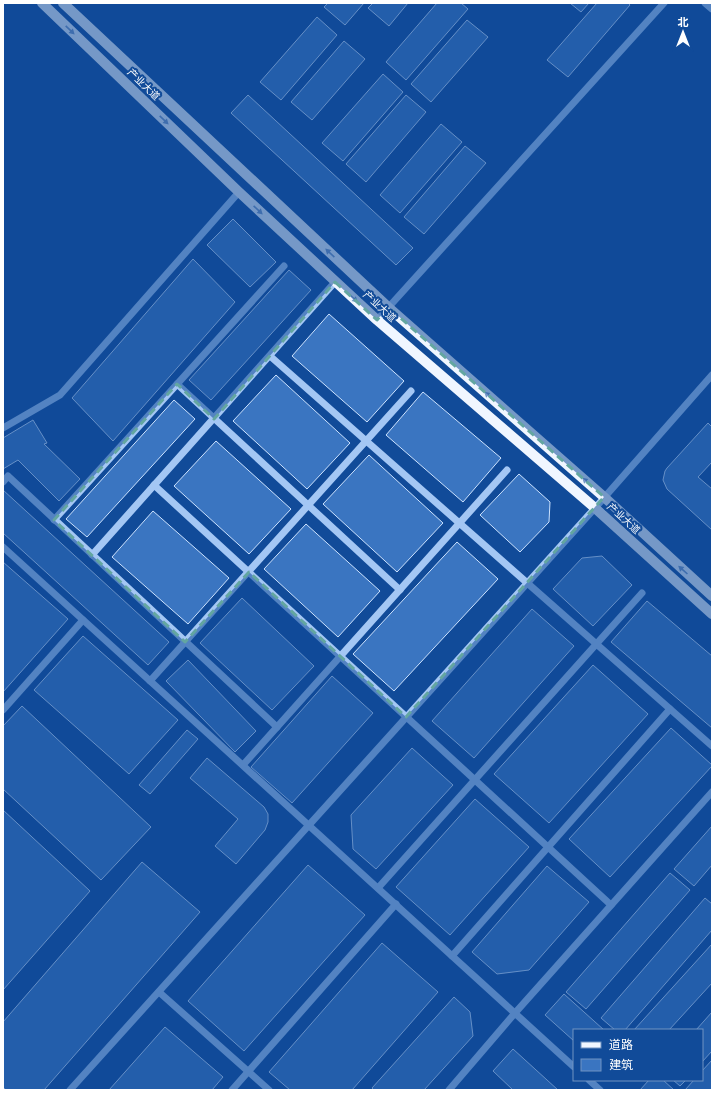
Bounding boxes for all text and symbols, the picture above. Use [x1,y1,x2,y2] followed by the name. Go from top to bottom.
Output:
[663,12,703,52] north arrow
[678,15,689,28] text: 北
[65,25,75,35] one-way arrow
[125,66,163,102] street label: 产业大道
[159,115,168,124] one-way arrow
[253,205,263,214] one-way arrow
[326,249,335,258] one-way arrow
[361,288,399,324] street label: 产业大道
[348,293,358,303] one-way arrow
[484,392,495,401] one-way arrow
[582,478,592,487] one-way arrow
[605,500,643,536] street label: 产业大道
[678,565,688,575] one-way arrow
[573,1029,703,1081] legend
[609,1037,633,1051] text: 道路
[609,1057,633,1071] text: 建筑

